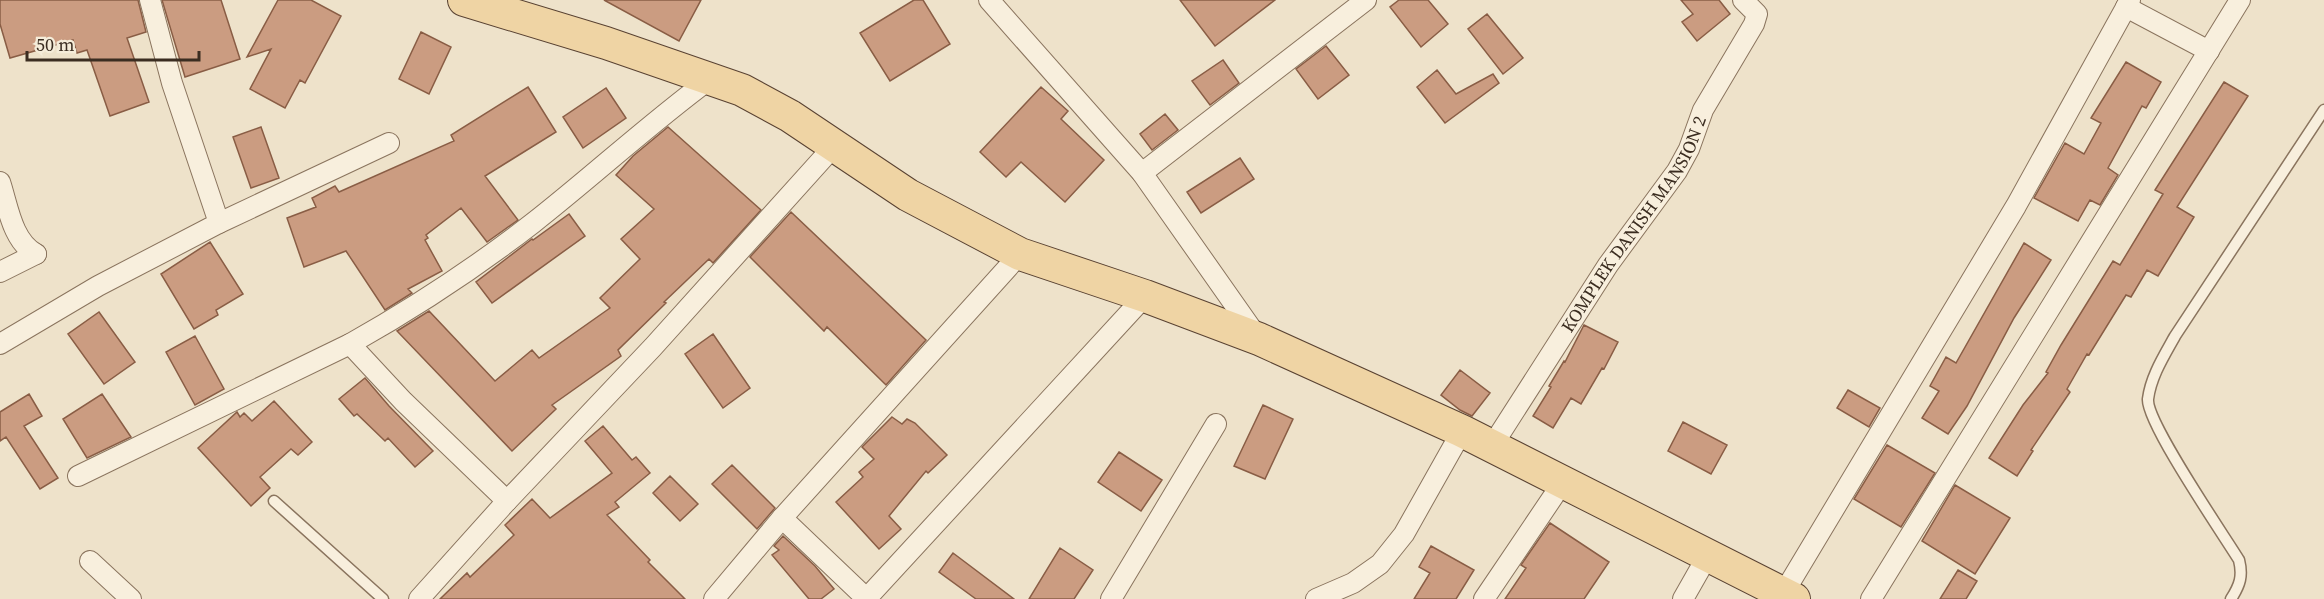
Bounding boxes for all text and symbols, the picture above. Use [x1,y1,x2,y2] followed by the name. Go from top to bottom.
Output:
[27,24,200,62] scale bar
[36,32,74,57] text: 50 m
[1555,112,1712,337] street label: KOMPLEK DANISH MANSION 2

